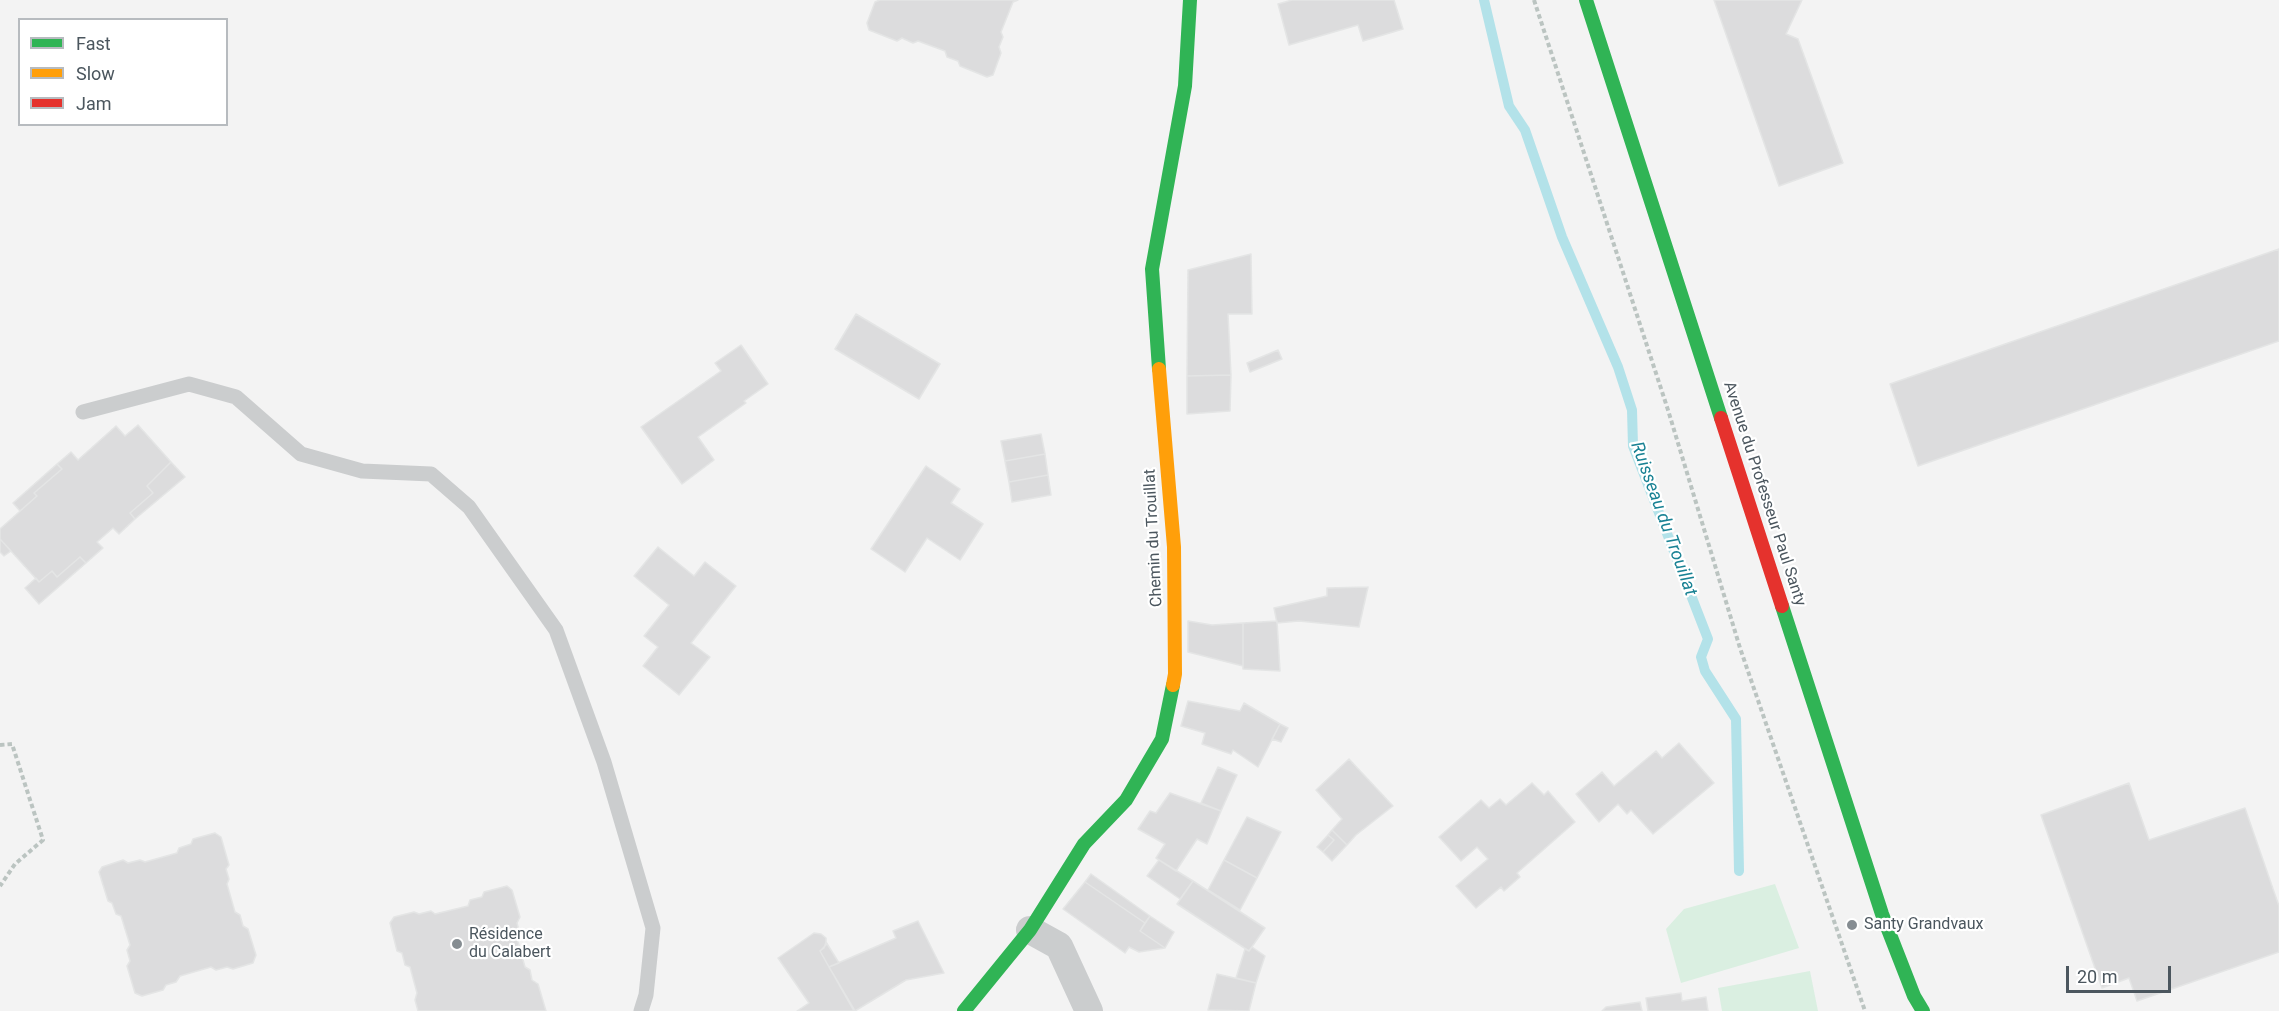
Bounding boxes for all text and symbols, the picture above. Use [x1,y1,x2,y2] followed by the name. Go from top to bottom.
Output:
[18,18,228,126] legend
[76,33,111,54] text: Fast
[76,63,115,84] text: Slow
[76,93,112,114] text: Jam
[1719,379,1809,609] street label: Avenue du Professeur Paul Santy
[1625,439,1701,599] water label: Ruisseau du Trouillat
[1141,469,1167,607] street label: Chemin du Trouillat
[1864,915,1983,935] place label: Santy Grandvaux
[1845,918,1859,932] marker: Santy Grandvaux
[469,925,551,963] place label: Résidence du Calabert
[450,937,464,951] marker: Résidence du Calabert
[2069,954,2174,992] scale bar
[2077,966,2117,987] text: 20 m

